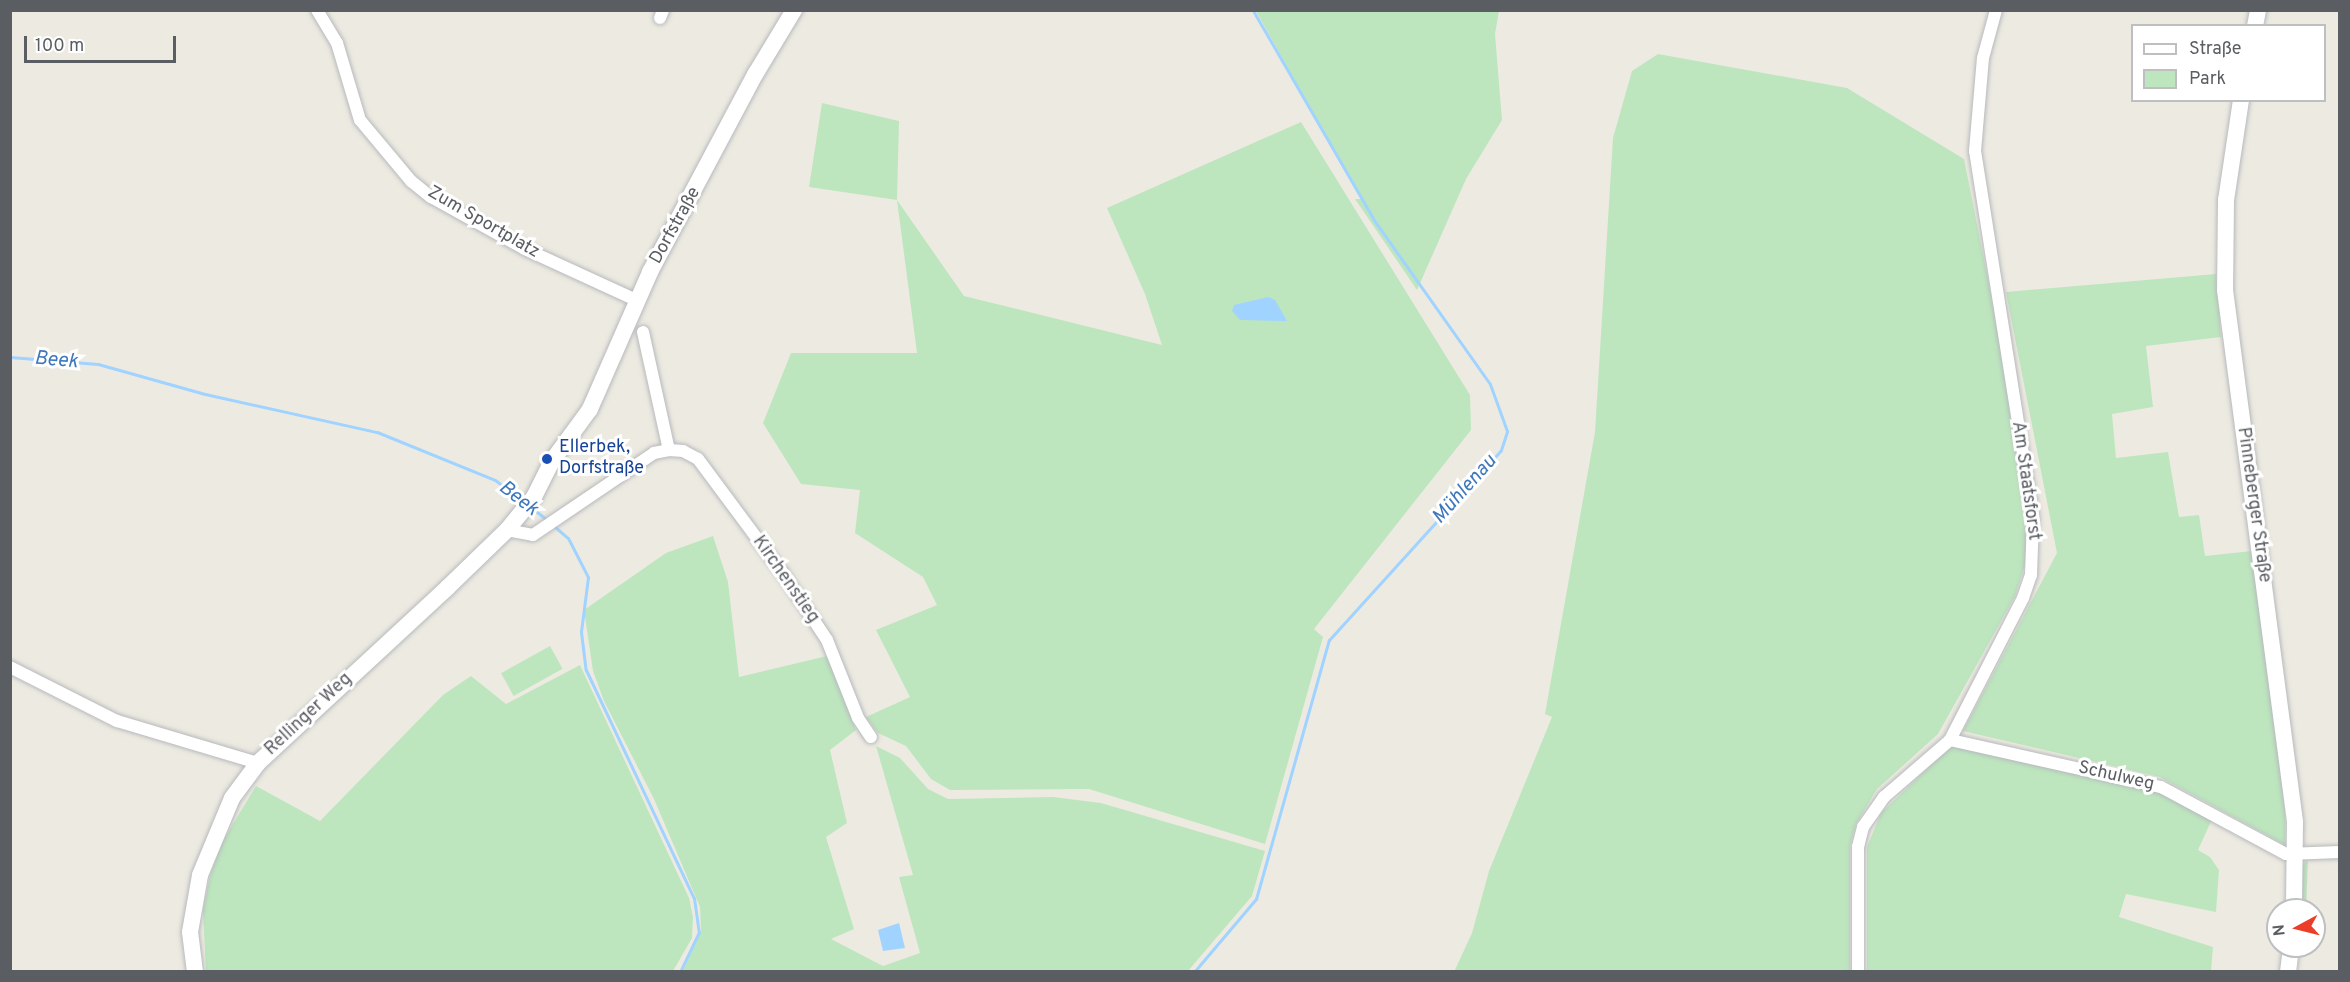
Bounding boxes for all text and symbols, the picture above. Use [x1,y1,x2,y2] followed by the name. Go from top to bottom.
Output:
[27,24,178,62] scale bar
[2131,24,2326,102] legend
[35,35,84,58] text: 100 m
[2189,38,2241,61] text: Straße
[2189,68,2226,91] text: Park
[423,182,543,264] street label: Zum Sportplatz
[646,184,706,268] street label: Dorfstraße
[33,347,79,375] water label: Beek
[2006,420,2044,542] street label: Am Staatsforst
[2231,426,2275,584] street label: Pinneberger Straße
[559,438,644,480] place label: Ellerbek, Dorfstraße
[1428,450,1502,530] water label: Mühlenau
[540,452,554,466] marker: Ellerbek, Dorfstraße
[493,476,543,522] water label: Beek
[747,532,823,628] street label: Kirchenstieg
[261,669,357,761] street label: Rellinger Weg
[2076,758,2156,796] street label: Schulweg
[2266,898,2326,958] north arrow
[2269,923,2291,937] text: N

